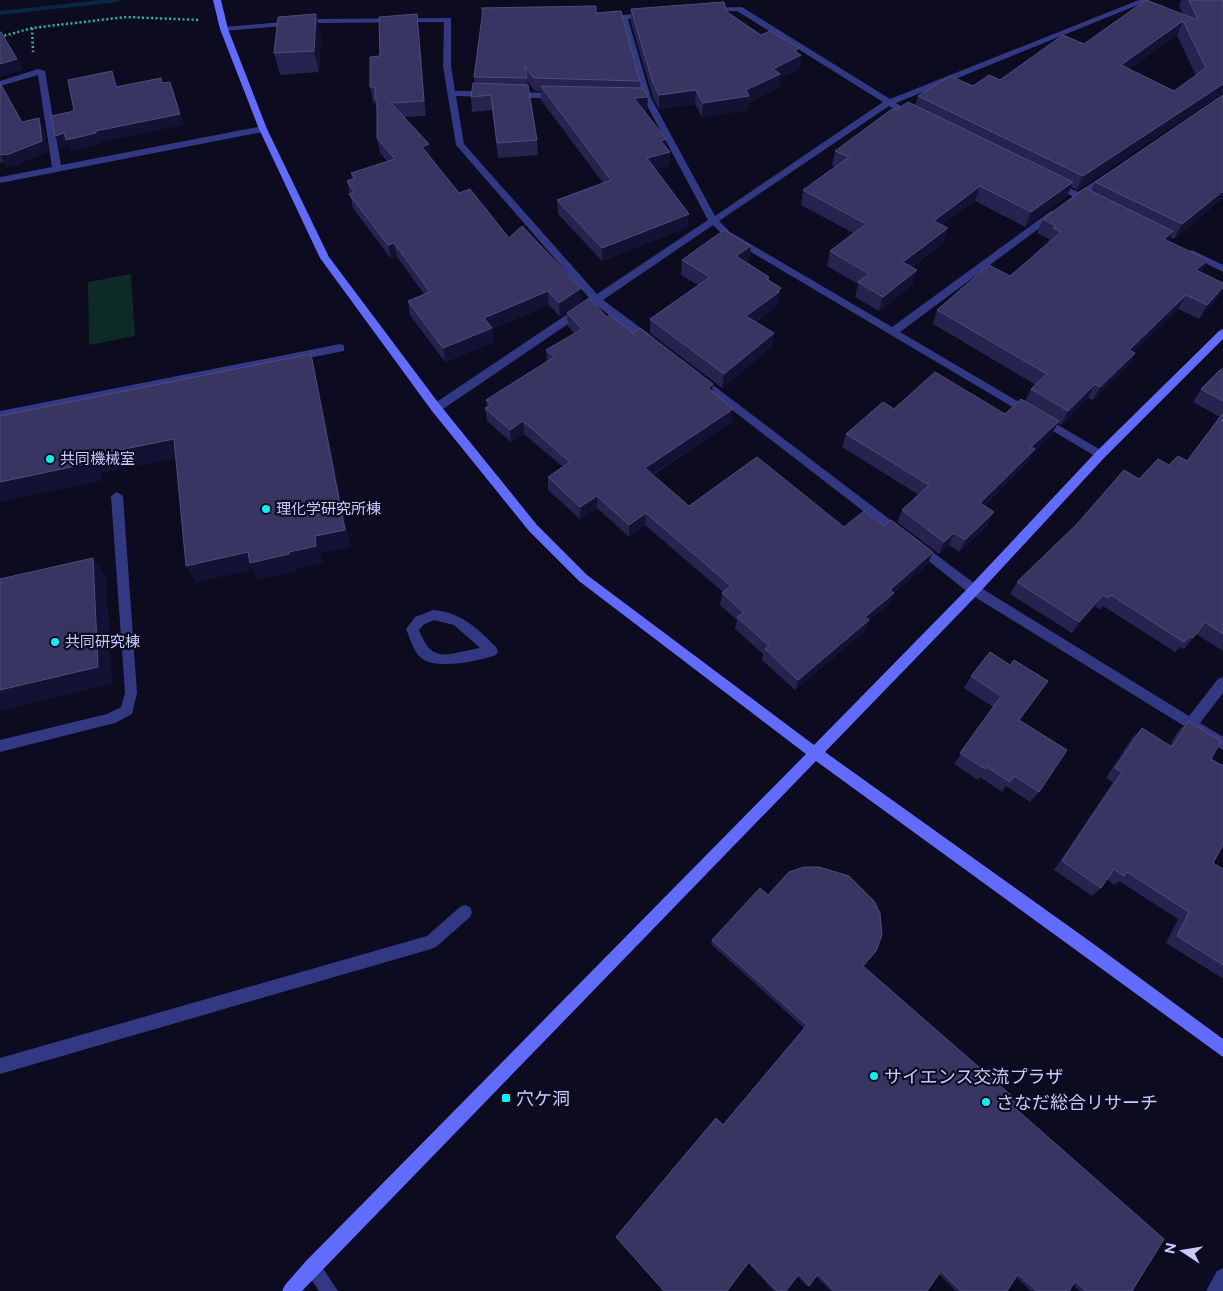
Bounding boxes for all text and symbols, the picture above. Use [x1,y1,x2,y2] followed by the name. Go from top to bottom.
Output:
[60,450,135,468] place label: 共同機械室
[44,453,56,465] marker: 共同機械室
[276,500,381,518] place label: 理化学研究所棟
[260,503,272,515] marker: 理化学研究所棟
[65,633,140,651] place label: 共同研究棟
[49,636,61,648] marker: 共同研究棟
[884,1066,1063,1087] place label: サイエンス交流プラザ
[868,1070,880,1082] marker: サイエンス交流プラザ
[516,1088,570,1109] place label: 穴ケ洞
[500,1092,512,1104] marker: 穴ケ洞
[996,1092,1158,1113] place label: さなだ総合リサーチ
[980,1096,992,1108] marker: さなだ総合リサーチ
[1158,1226,1208,1276] north arrow
[1161,1241,1179,1255] text: N

